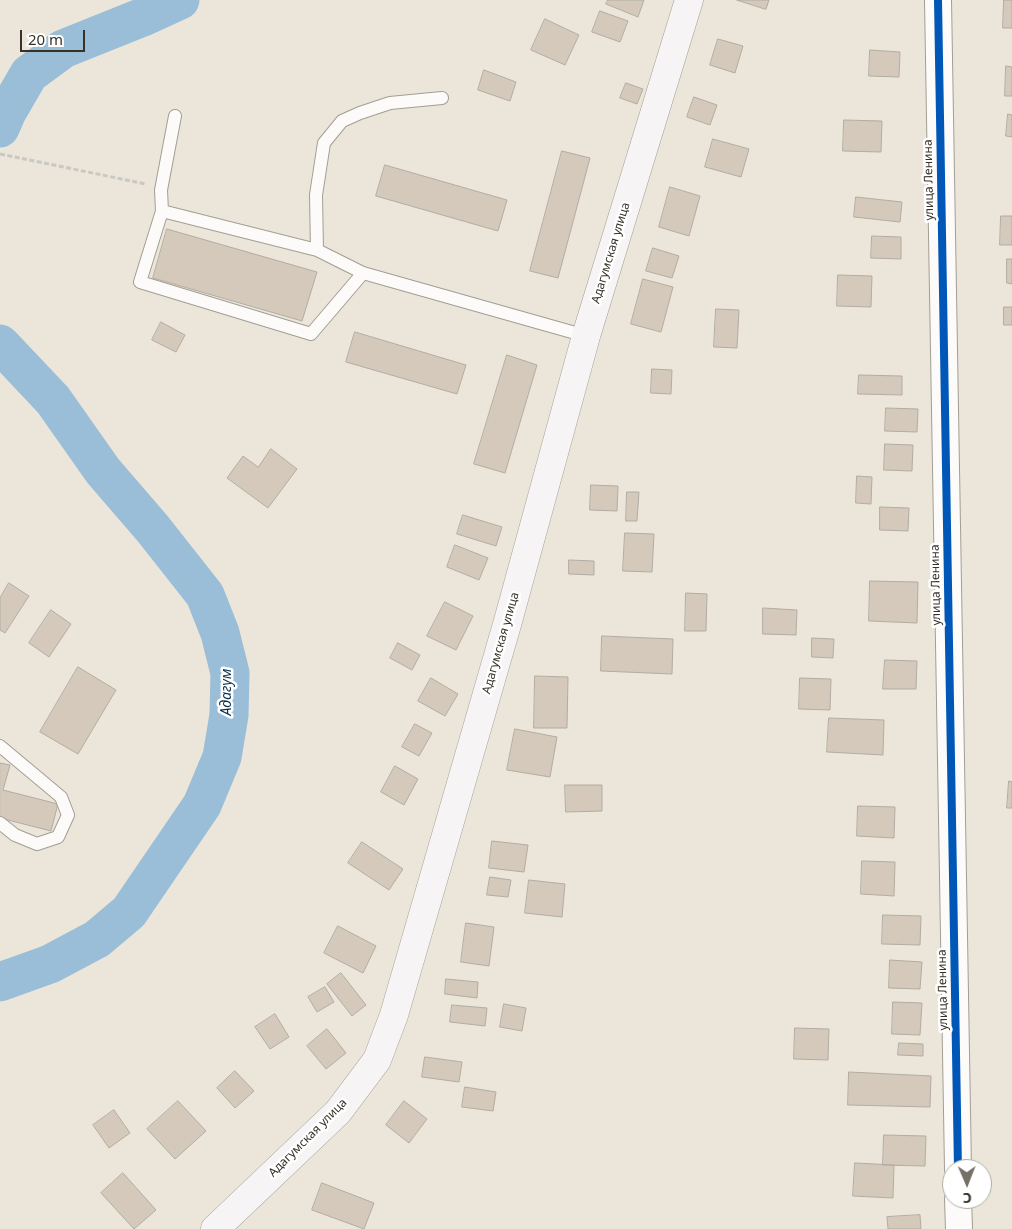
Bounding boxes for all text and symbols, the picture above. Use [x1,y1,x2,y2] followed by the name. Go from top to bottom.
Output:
[22,20,88,52] scale bar
[28,29,63,49] text: 20 m
[921,139,937,221] street label: улица Ленина
[589,201,633,305] street label: Адагумская улица
[928,544,944,626] street label: улица Ленина
[480,591,522,695] street label: Адагумская улица
[219,669,235,715] water label: Адагум
[935,949,951,1031] street label: улица Ленина
[266,1096,350,1180] street label: Адагумская улица
[942,1159,992,1209] north arrow
[963,1189,972,1208] text: С

